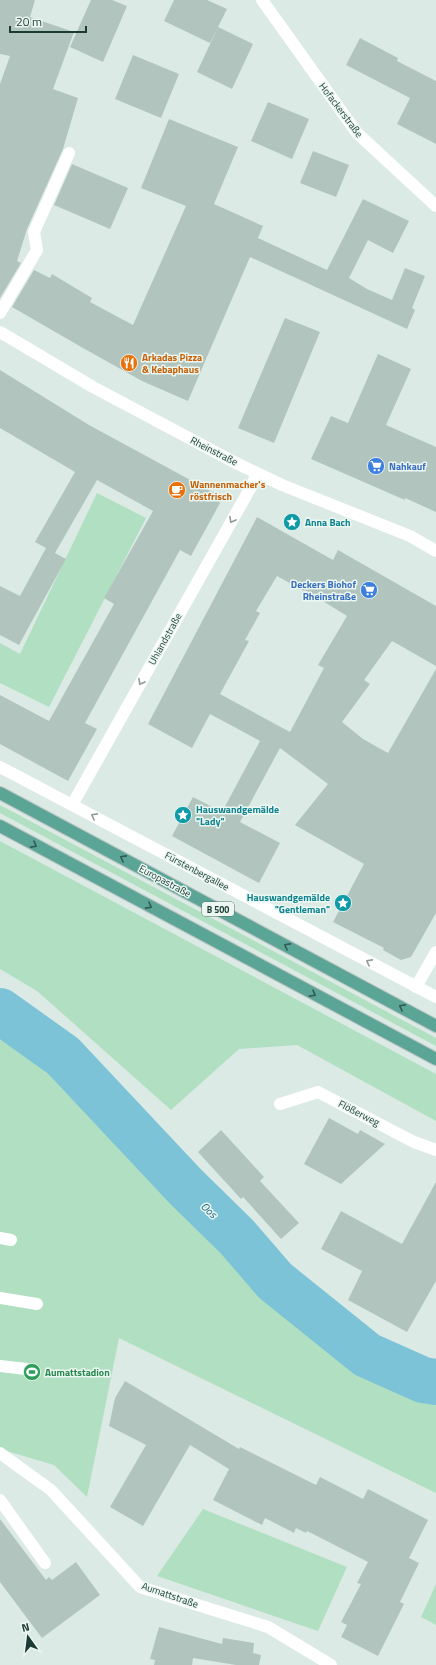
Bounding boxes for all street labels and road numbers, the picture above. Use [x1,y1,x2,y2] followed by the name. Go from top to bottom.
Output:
[315,79,367,141] street label: Hofackerstraße
[188,433,240,469] street label: Rheinstraße
[145,610,185,668] street label: Uhlandstraße
[162,848,232,894] street label: Fürstenbergallee
[136,861,194,901] street label: Europastraße
[202,902,234,916] road number: B 500
[336,1096,382,1130] street label: Flößerweg
[140,1578,200,1612] street label: Aumattstraße

